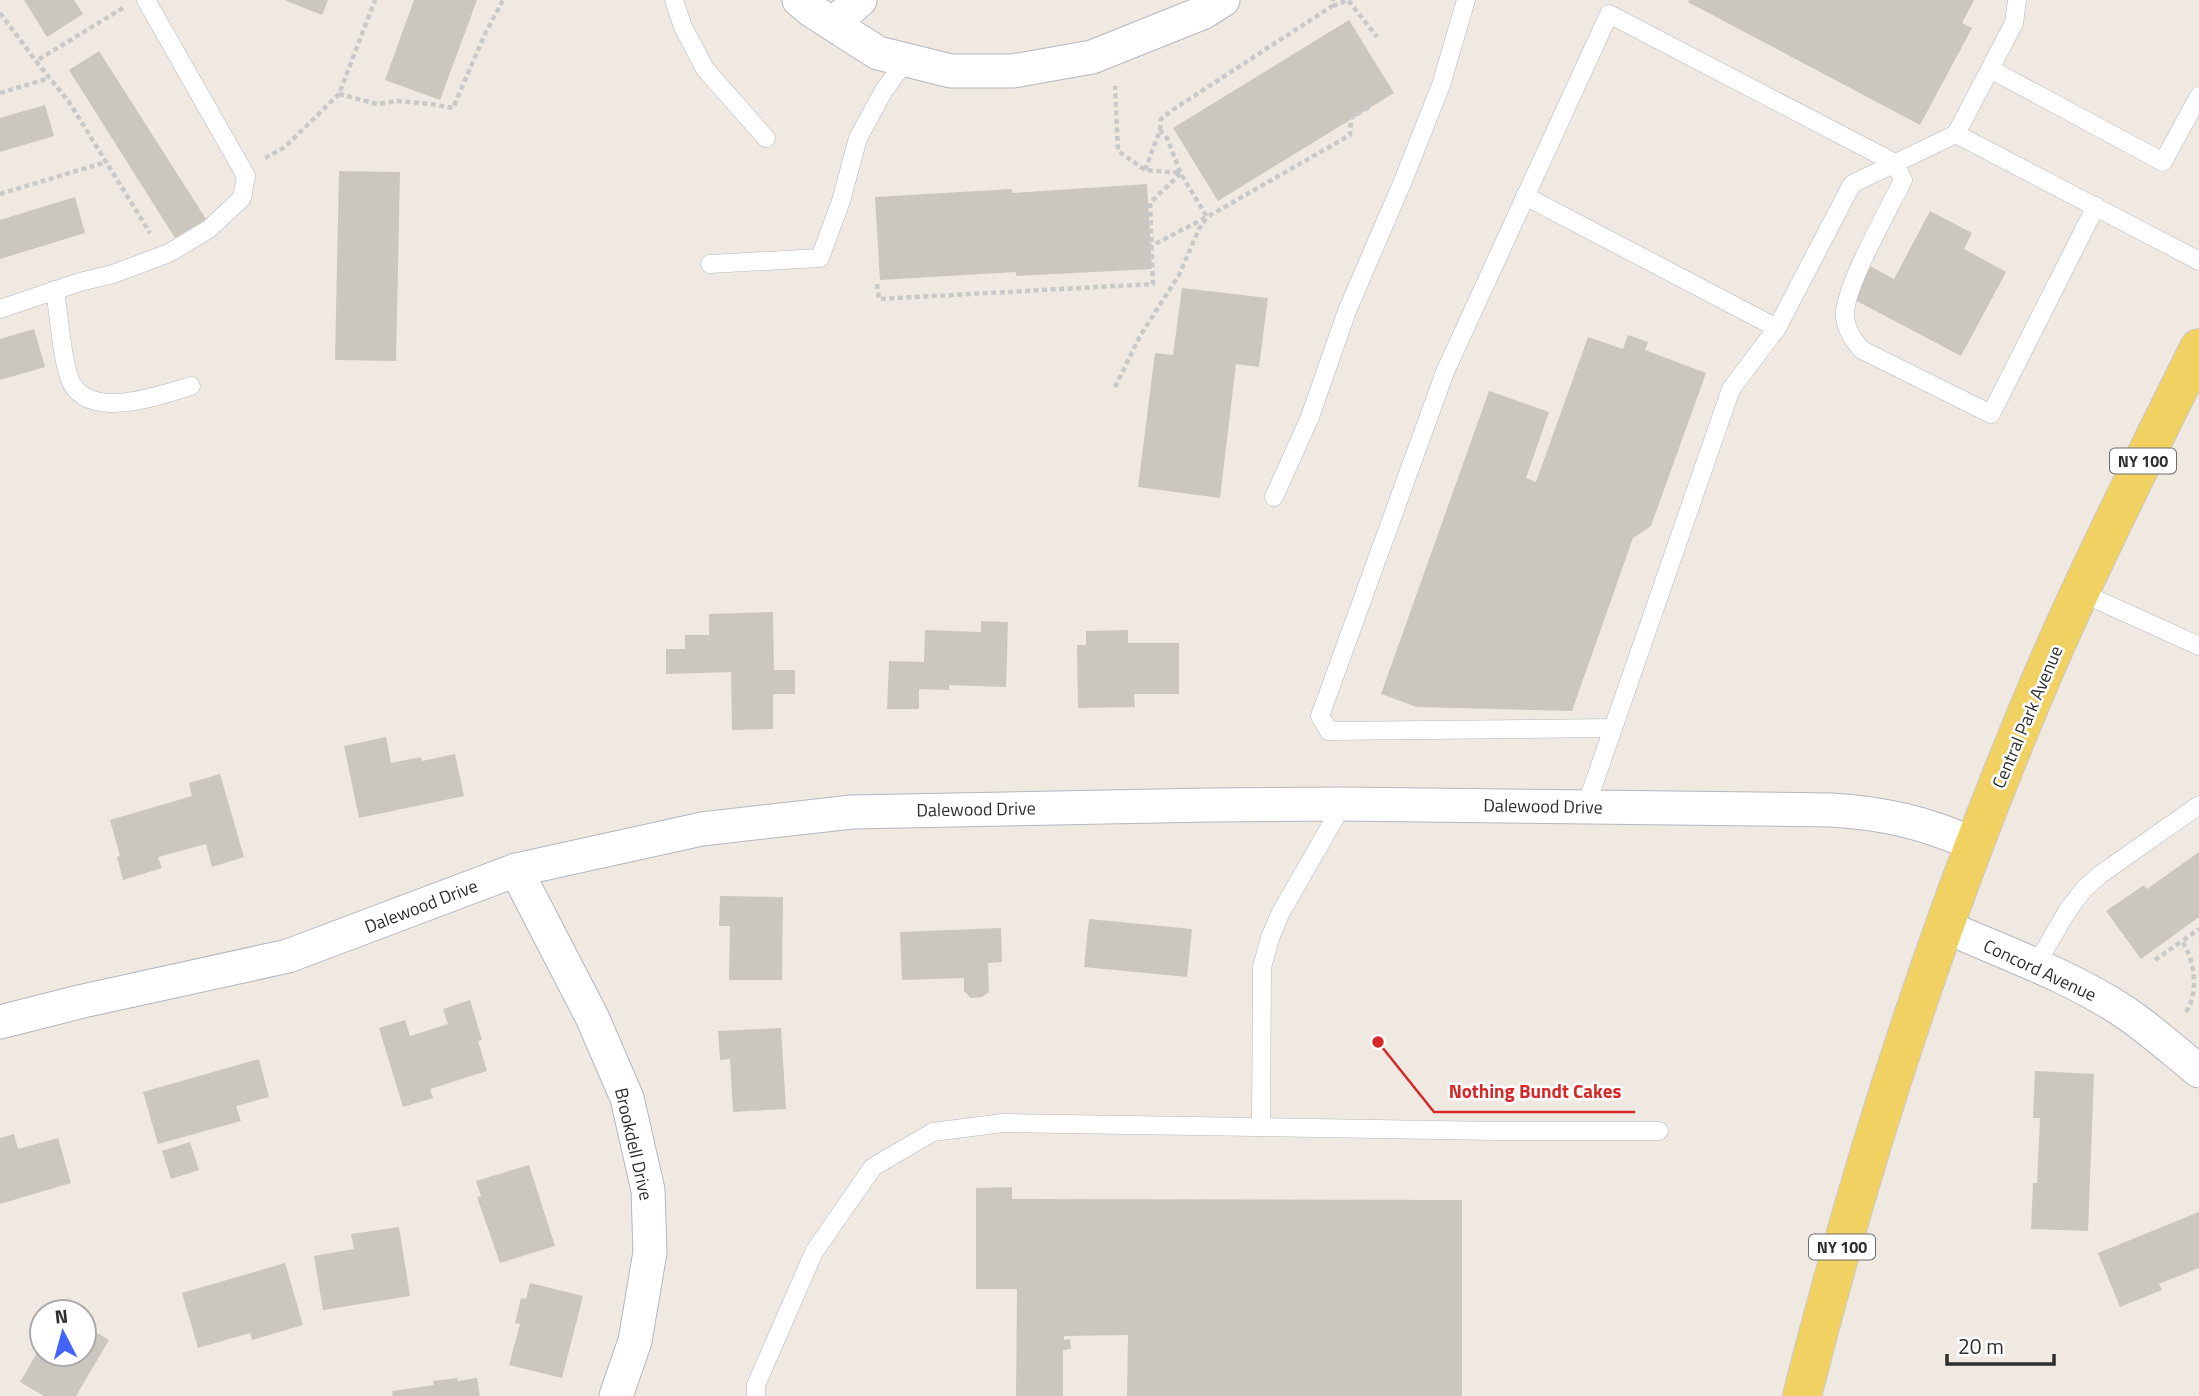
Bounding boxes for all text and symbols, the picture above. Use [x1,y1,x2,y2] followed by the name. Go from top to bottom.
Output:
[2110,448,2176,474] road number: NY 100
[1985,641,2069,793] street label: Central Park Avenue
[1483,791,1603,821] street label: Dalewood Drive
[916,794,1036,824] street label: Dalewood Drive
[360,872,482,940] street label: Dalewood Drive
[1979,932,2101,1008] street label: Concord Avenue
[1434,1072,1635,1112] callout: Nothing Bundt Cakes
[1449,1076,1621,1105] text: Nothing Bundt Cakes
[608,1085,660,1203] street label: Brookdell Drive
[1809,1234,1875,1260] road number: NY 100
[28,1298,98,1368] north arrow
[53,1300,69,1331] text: N
[1947,1322,2054,1366] scale bar
[1958,1330,2004,1362] text: 20 m

